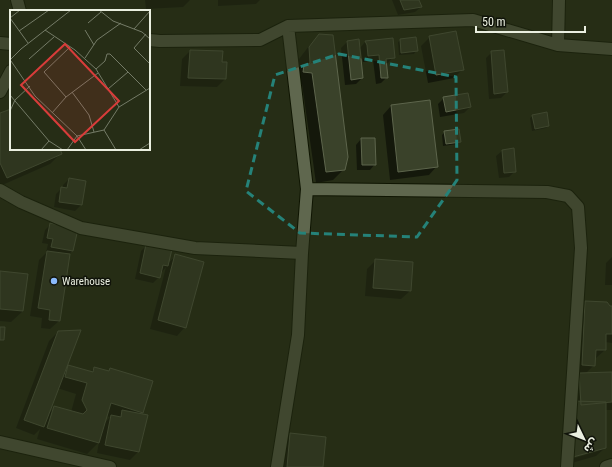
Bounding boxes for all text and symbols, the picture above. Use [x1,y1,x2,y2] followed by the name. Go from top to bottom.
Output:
[476,8,585,34] scale bar
[10,10,150,150] inset map
[482,15,506,29] text: 50 m
[62,275,110,288] place label: Warehouse
[49,276,59,286] marker: Warehouse
[564,419,604,459] north arrow
[581,436,601,455] text: ش

